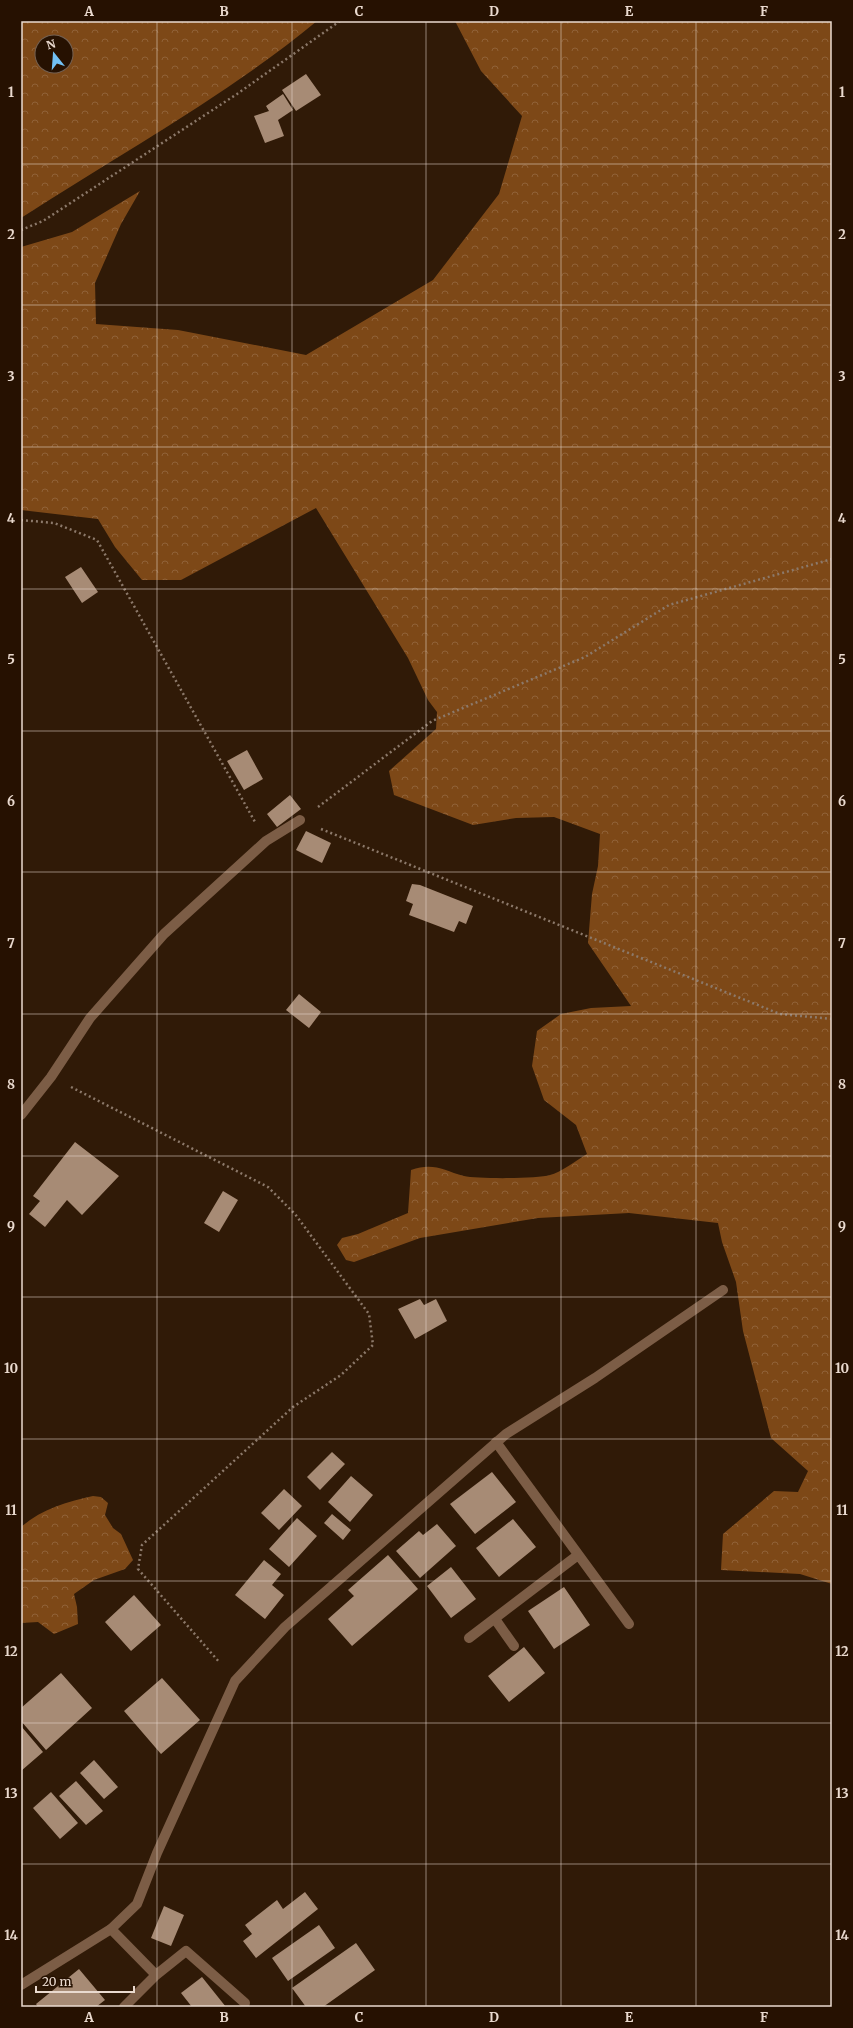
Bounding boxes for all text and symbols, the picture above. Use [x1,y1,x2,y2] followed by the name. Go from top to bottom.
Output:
[83,3,94,20] text: A
[219,3,229,20] text: B
[355,3,364,20] text: C
[489,3,499,20] text: D
[625,3,634,20] text: E
[760,3,768,20] text: F
[34,34,74,74] north arrow
[45,36,58,52] text: N
[8,84,14,101] text: 1
[839,84,845,101] text: 1
[7,226,15,243] text: 2
[838,226,846,243] text: 2
[7,368,15,385] text: 3
[838,368,846,385] text: 3
[7,510,16,527] text: 4
[838,510,847,527] text: 4
[7,651,15,668] text: 5
[838,651,846,668] text: 5
[7,793,15,810] text: 6
[838,793,846,810] text: 6
[7,935,15,952] text: 7
[838,935,846,952] text: 7
[7,1076,15,1093] text: 8
[838,1076,846,1093] text: 8
[7,1218,15,1235] text: 9
[838,1218,846,1235] text: 9
[4,1360,18,1377] text: 10
[835,1360,849,1377] text: 10
[5,1502,17,1519] text: 11
[836,1502,848,1519] text: 11
[4,1643,18,1660] text: 12
[835,1643,849,1660] text: 12
[4,1785,18,1802] text: 13
[835,1785,849,1802] text: 13
[4,1927,19,1944] text: 14
[835,1927,850,1944] text: 14
[36,1968,134,1994] scale bar
[42,1974,71,1989] text: 20 m
[83,2009,94,2026] text: A
[219,2009,229,2026] text: B
[355,2009,364,2026] text: C
[489,2009,499,2026] text: D
[625,2009,634,2026] text: E
[760,2009,768,2026] text: F

